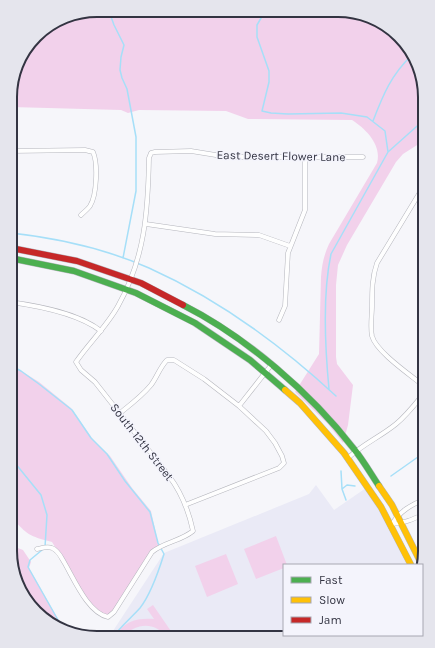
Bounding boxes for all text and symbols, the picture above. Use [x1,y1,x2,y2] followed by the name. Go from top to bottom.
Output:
[216,148,346,164] street label: East Desert Flower Lane
[107,401,177,484] street label: South 12th Street
[283,564,423,636] legend
[319,573,343,587] text: Fast
[319,593,345,607] text: Slow
[319,613,342,627] text: Jam

